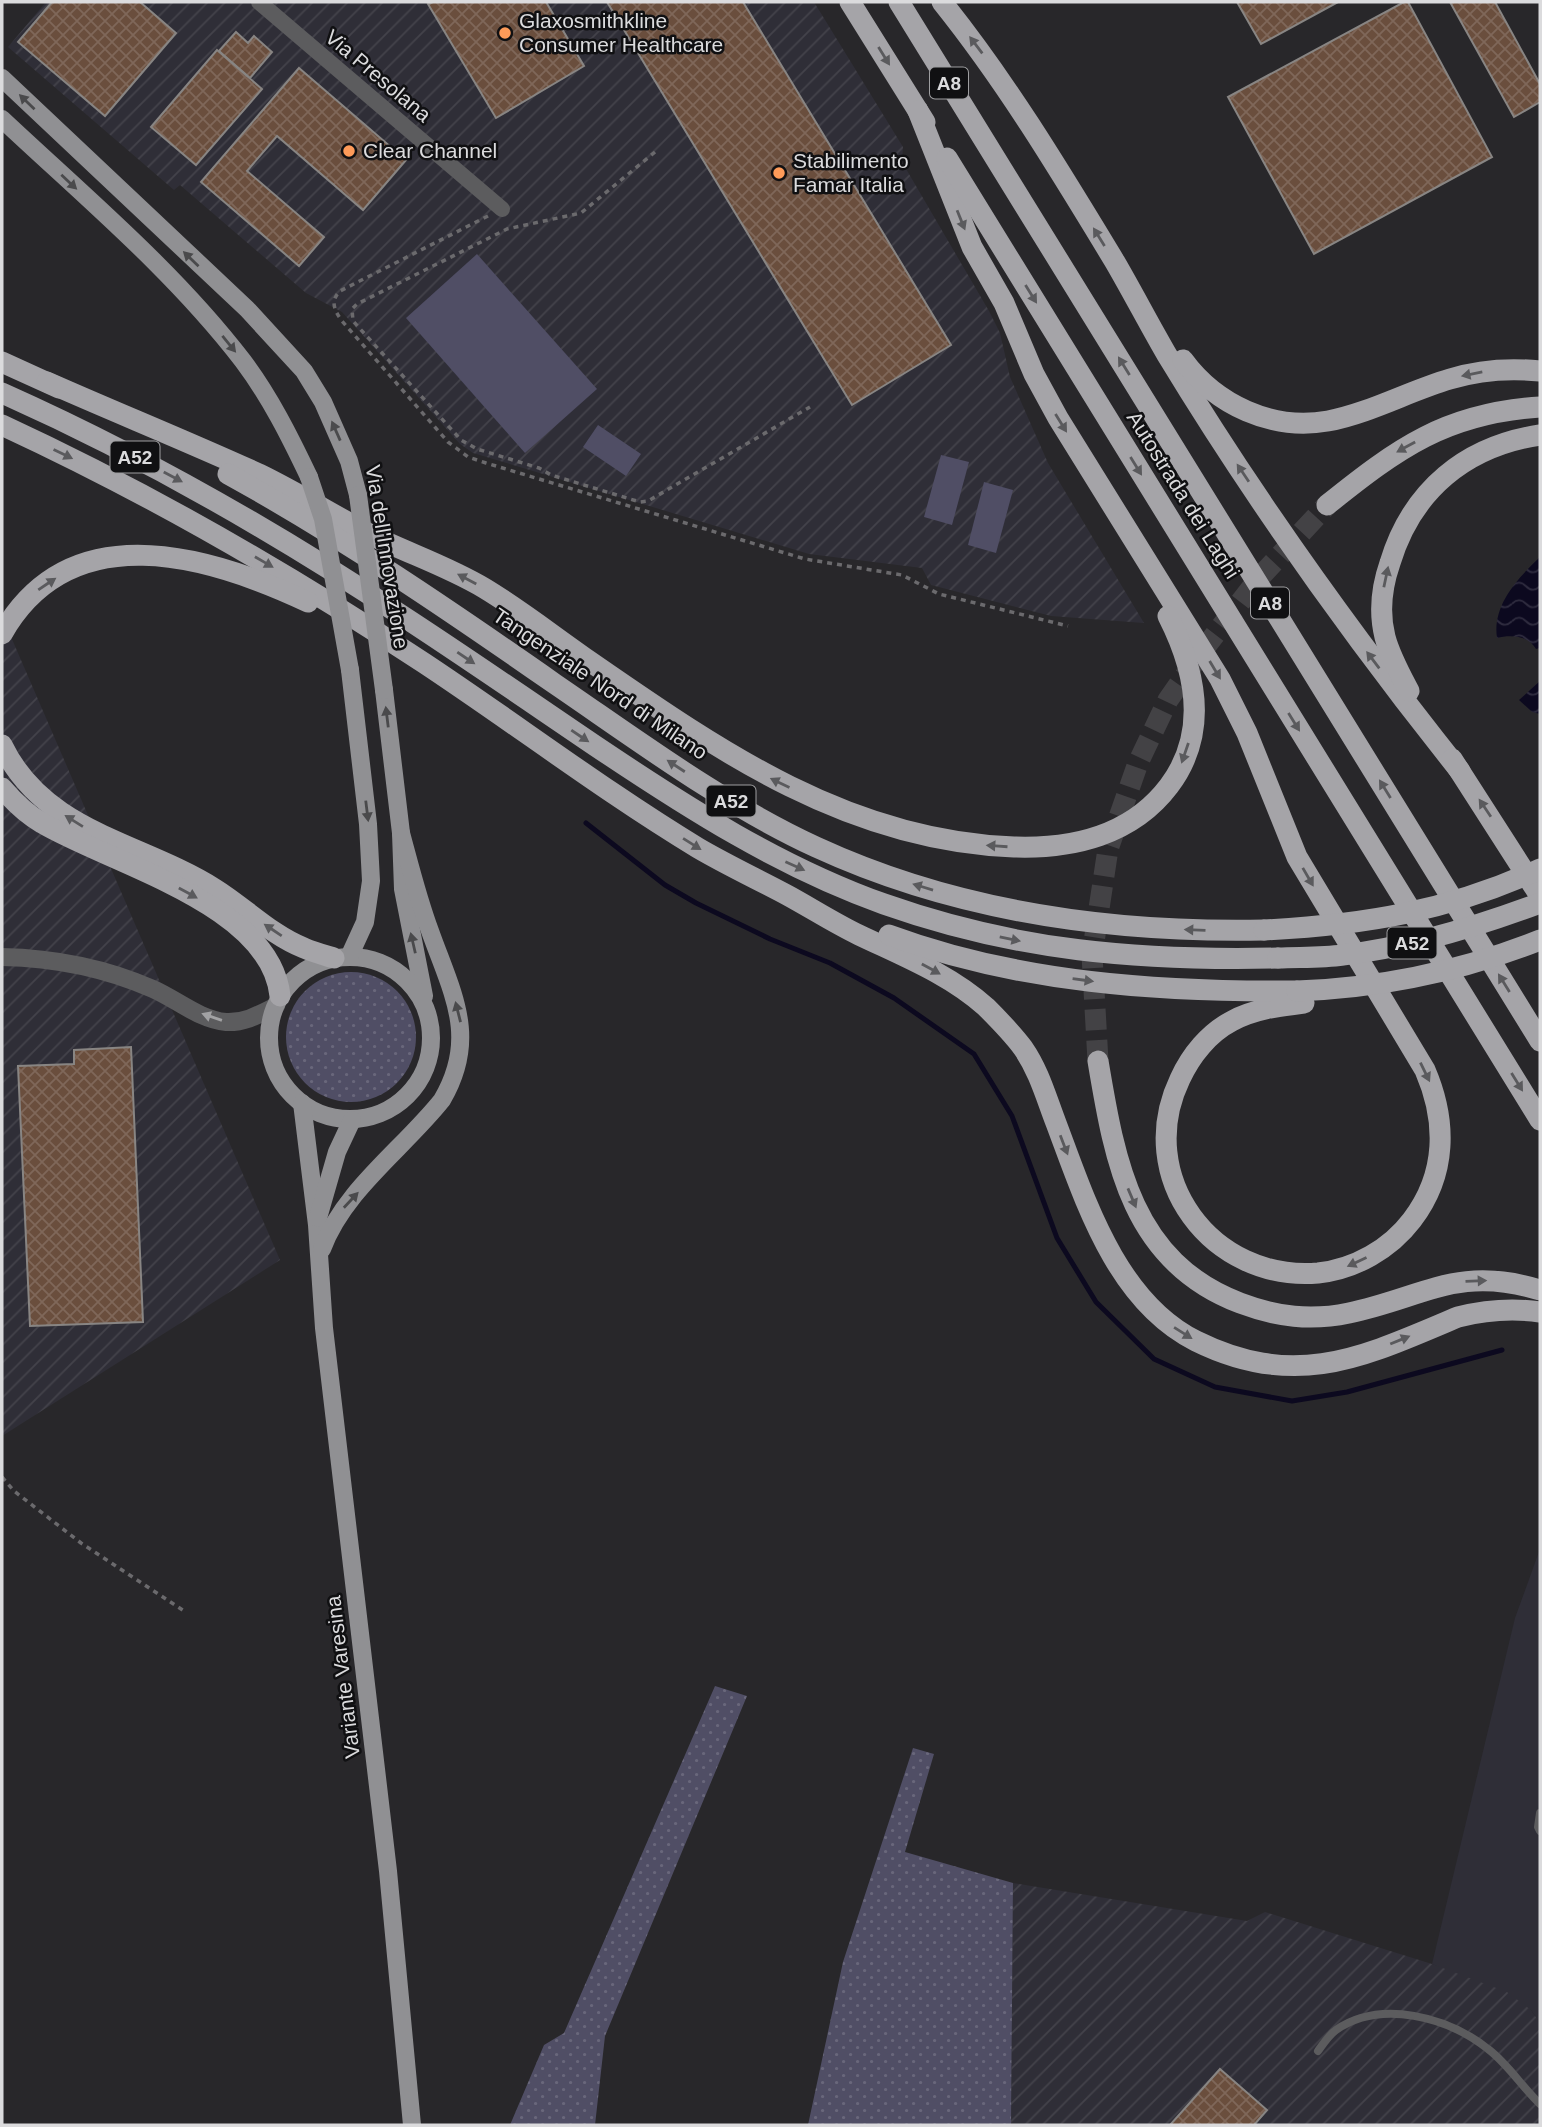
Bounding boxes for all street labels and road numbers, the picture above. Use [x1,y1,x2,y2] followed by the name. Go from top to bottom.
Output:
[321,25,436,127] street label: Via Presolana
[930,68,968,99] road number: A8
[1123,407,1244,583] street label: Autostrada dei Laghi
[110,442,160,472] road number: A52
[362,463,413,650] street label: Via dell'Innovazione
[1251,588,1289,618] road number: A8
[489,603,712,764] street label: Tangenziale Nord di Milano
[706,786,756,816] road number: A52
[1388,928,1436,959] road number: A52
[321,1594,364,1760] street label: Variante Varesina

